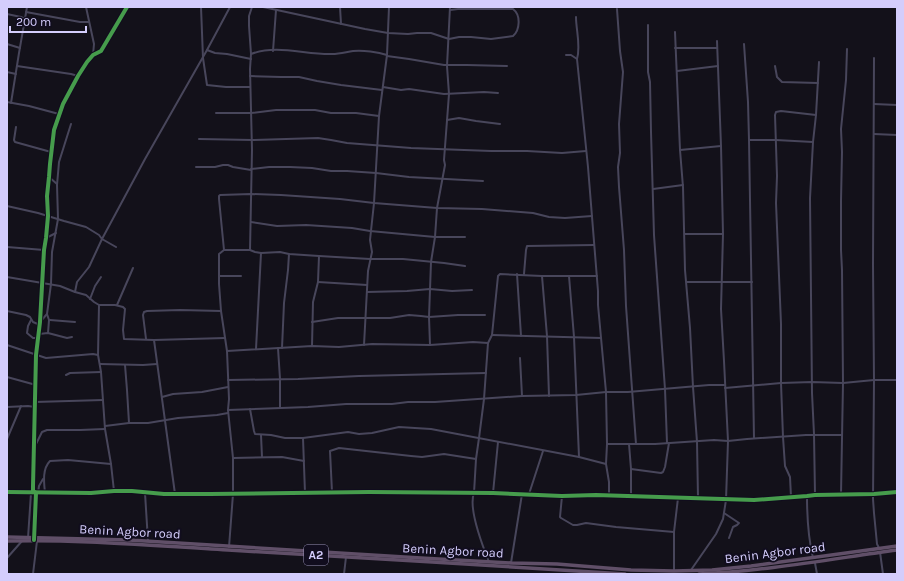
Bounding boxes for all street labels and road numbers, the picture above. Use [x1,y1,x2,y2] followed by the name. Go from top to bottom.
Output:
[79,521,181,542] street label: Benin Agbor road
[724,539,826,566] street label: Benin Agbor road
[402,540,504,561] street label: Benin Agbor road
[304,545,328,565] road number: A2

